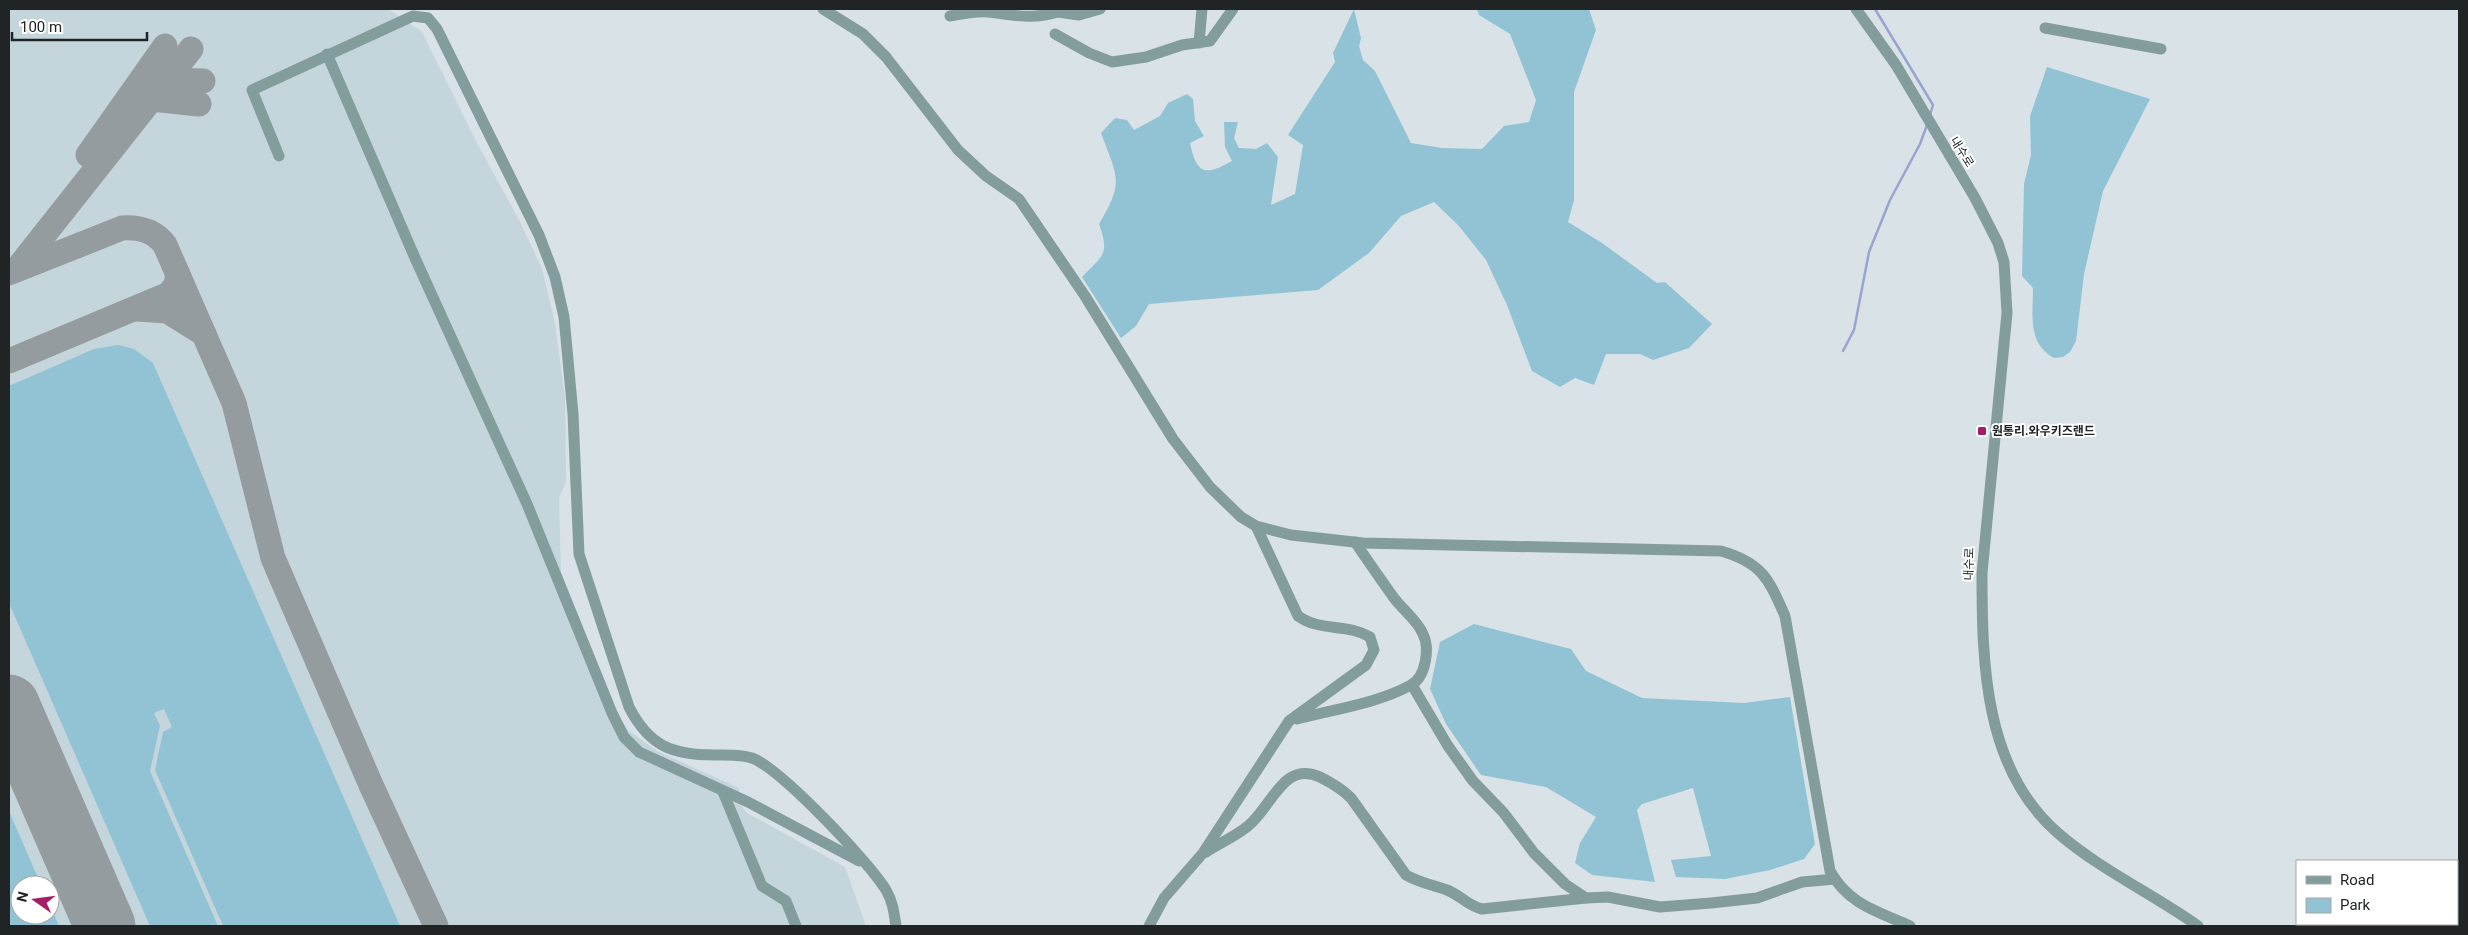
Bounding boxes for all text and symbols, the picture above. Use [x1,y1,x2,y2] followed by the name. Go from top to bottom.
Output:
[12,10,148,42] scale bar
[20,18,62,36] text: 100 m
[1947,134,1977,170] street label: 내수로
[1992,424,2095,438] place label: 원통리.와우키즈랜드
[1976,425,1988,437] marker: 원통리.와우키즈랜드
[1961,547,1977,581] street label: 내수로
[2296,860,2458,925] legend
[2340,871,2374,889] text: Road
[10,875,60,925] north arrow
[13,890,31,904] text: N
[2340,896,2371,914] text: Park

